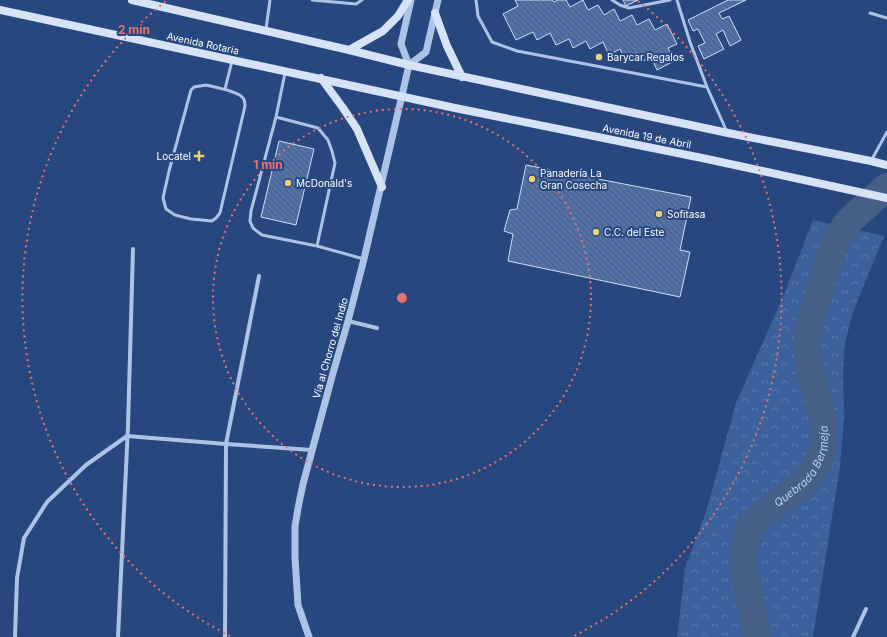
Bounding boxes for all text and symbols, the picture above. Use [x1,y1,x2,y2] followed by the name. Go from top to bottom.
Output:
[118,22,150,37] text: 2 min
[166,29,240,57] street label: Avenida Rotaria
[607,51,684,63] place label: Barycar Regalos
[594,52,604,62] marker: Barycar Regalos
[602,122,692,150] street label: Avenida 19 de Abril
[156,150,191,162] place label: Locatel
[194,151,204,161] marker: Locatel
[253,157,283,172] text: 1 min
[540,167,607,191] place label: Panadería La Gran Cosecha
[527,174,537,184] marker: Panadería La Gran Cosecha
[296,177,352,189] place label: McDonald's
[283,178,293,188] marker: McDonald's
[667,208,705,220] place label: Sofitasa
[654,209,664,219] marker: Sofitasa
[604,226,664,238] place label: C.C. del Este
[591,227,601,237] marker: C.C. del Este
[395,291,409,305] centre of rings
[310,296,350,400] street label: Vía al Chorro del Indio
[771,424,831,510] water label: Quebrada Bermeja

